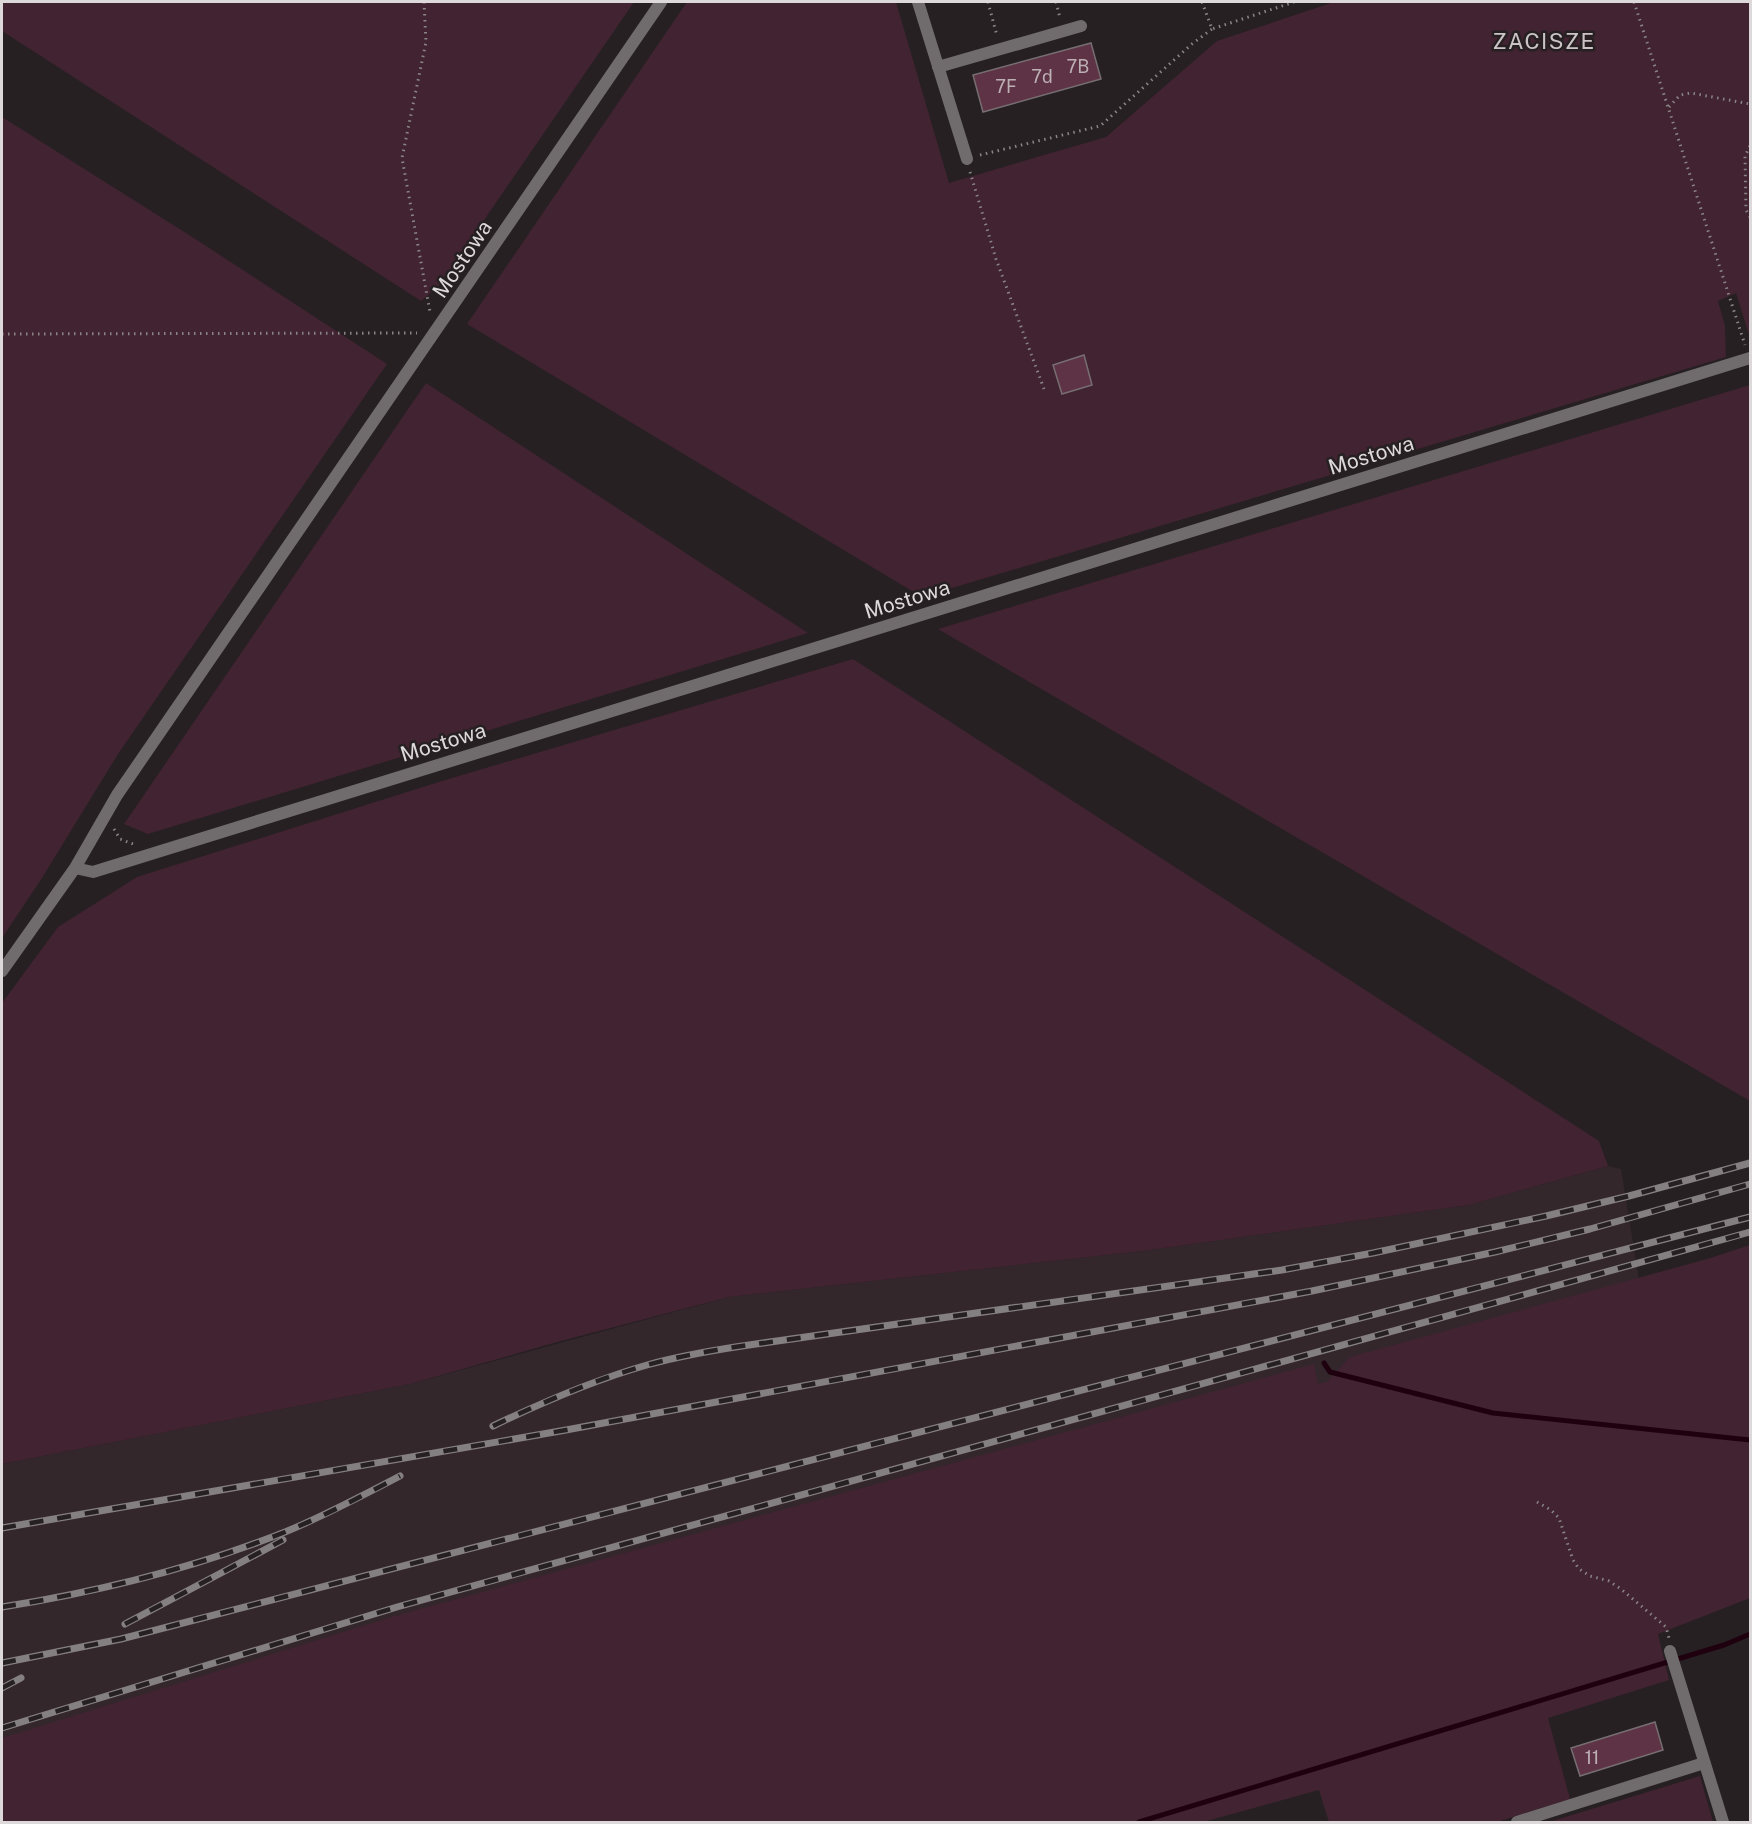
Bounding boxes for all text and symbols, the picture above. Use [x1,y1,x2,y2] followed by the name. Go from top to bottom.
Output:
[1492,28,1596,54] district label: ZACISZE
[1067,56,1089,77] house number: 7B
[1031,66,1053,87] house number: 7d
[995,76,1017,97] house number: 7F
[427,216,497,302] street label: Mostowa
[1325,430,1417,480] street label: Mostowa
[861,574,953,624] street label: Mostowa
[397,717,489,767] street label: Mostowa
[1585,1747,1599,1768] house number: 11

